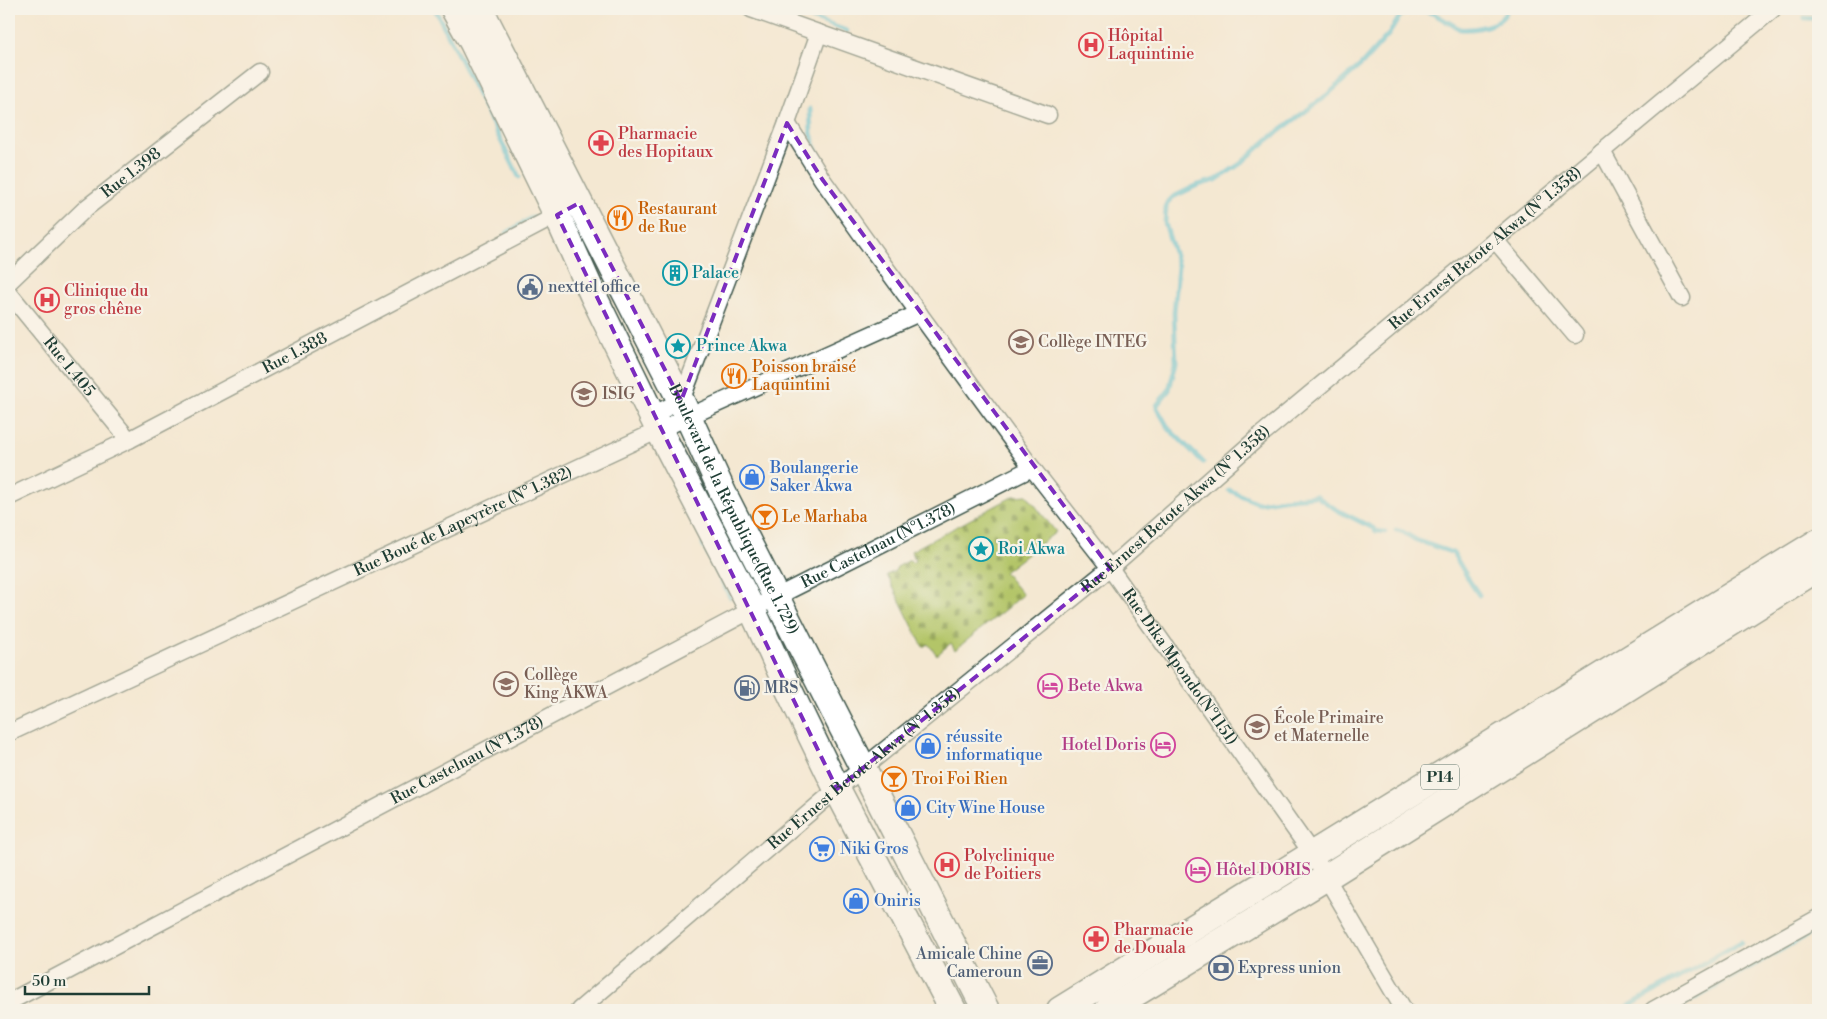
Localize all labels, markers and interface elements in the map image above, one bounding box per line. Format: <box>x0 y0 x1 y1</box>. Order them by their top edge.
place label: Hôpital Laquintinie <box>1108 26 1194 64</box>
hospital icon: Hôpital Laquintinie <box>1078 32 1104 58</box>
place label: Pharmacie des Hopitaux <box>618 124 714 162</box>
pharmacy icon: Pharmacie des Hopitaux <box>588 130 614 156</box>
street label: Rue 1.398 <box>97 143 165 202</box>
street label: Rue Ernest Betote Akwa (N° 1.358) <box>1385 162 1586 334</box>
place label: Restaurant de Rue <box>638 199 718 237</box>
restaurant icon: Restaurant de Rue <box>607 205 633 231</box>
building icon: Palace <box>662 260 688 286</box>
place label: Palace <box>692 263 739 283</box>
public building icon: nexttel office <box>517 274 543 300</box>
place label: nexttel office <box>548 277 640 297</box>
place label: Clinique du gros chêne <box>64 281 148 319</box>
hospital icon: Clinique du gros chêne <box>34 287 60 313</box>
street label: Rue 1.388 <box>259 328 331 378</box>
school or university icon: Collège INTEG <box>1008 329 1034 355</box>
place label: Collège INTEG <box>1038 332 1147 352</box>
street label: Rue 1.405 <box>39 333 99 401</box>
place icon: Prince Akwa <box>665 333 691 359</box>
place label: Prince Akwa <box>696 336 788 356</box>
place label: Poisson braisé Laquintini <box>752 357 856 395</box>
restaurant icon: Poisson braisé Laquintini <box>721 363 747 389</box>
street label: Boulevard de la République(Rue 1.729) <box>664 380 803 638</box>
school or university icon: ISIG <box>571 381 597 407</box>
place label: ISIG <box>602 384 635 404</box>
street label: Rue Ernest Betote Akwa (N° 1.358) <box>1077 421 1275 598</box>
place label: Boulangerie Saker Akwa <box>769 458 859 496</box>
street label: Rue Boué de Lapeyrère (N° 1.382) <box>350 462 576 581</box>
shop icon: Boulangerie Saker Akwa <box>739 464 765 490</box>
street label: Rue Castelnau (N°1.378) <box>798 498 959 593</box>
bar icon: Le Marhaba <box>752 504 778 530</box>
place label: Le Marhaba <box>782 507 869 527</box>
place icon: Roi Akwa <box>968 536 994 562</box>
place label: Roi Akwa <box>998 539 1066 559</box>
street label: Rue Dika Mpondo(N°1151) <box>1118 584 1242 749</box>
place label: Collège King AKWA <box>524 665 609 703</box>
school or university icon: Collège King AKWA <box>493 671 519 697</box>
hotel icon: Bete Akwa <box>1037 673 1063 699</box>
fuel station icon: MRS <box>734 675 760 701</box>
place label: Bete Akwa <box>1067 676 1144 696</box>
place label: MRS <box>764 678 798 698</box>
street label: Rue Ernest Betote Akwa (N° 1.358) <box>763 682 965 854</box>
place label: École Primaire et Maternelle <box>1274 706 1384 746</box>
street label: Rue Castelnau (N°1.378) <box>387 711 547 809</box>
school or university icon: École Primaire et Maternelle <box>1244 714 1270 740</box>
place label: réussite informatique <box>946 727 1043 765</box>
hotel icon: Hotel Doris <box>1150 732 1176 758</box>
shop icon: réussite informatique <box>915 733 941 759</box>
place label: Hotel Doris <box>1062 735 1146 755</box>
road number: P14 <box>1421 764 1459 790</box>
bar icon: Troi Foi Rien <box>881 766 907 792</box>
place label: Troi Foi Rien <box>912 769 1008 789</box>
shop icon: City Wine House <box>895 795 921 821</box>
place label: City Wine House <box>926 798 1045 818</box>
supermarket icon: Niki Gros <box>809 836 835 862</box>
place label: Niki Gros <box>840 839 909 859</box>
place label: Polyclinique de Poitiers <box>964 846 1055 884</box>
hospital icon: Polyclinique de Poitiers <box>934 852 960 878</box>
hotel icon: Hôtel DORIS <box>1185 857 1211 883</box>
place label: Hôtel DORIS <box>1216 860 1311 880</box>
shop icon: Oniris <box>843 888 869 914</box>
place label: Oniris <box>874 891 921 911</box>
place label: Pharmacie de Douala <box>1114 920 1193 958</box>
pharmacy icon: Pharmacie de Douala <box>1083 926 1109 952</box>
place label: Amicale Chine Cameroun <box>915 944 1022 982</box>
office icon: Amicale Chine Cameroun <box>1027 950 1053 976</box>
bank icon: Express union <box>1208 955 1234 981</box>
place label: Express union <box>1238 958 1342 978</box>
scale bar <box>25 964 149 996</box>
text: 50 m <box>32 972 66 991</box>

